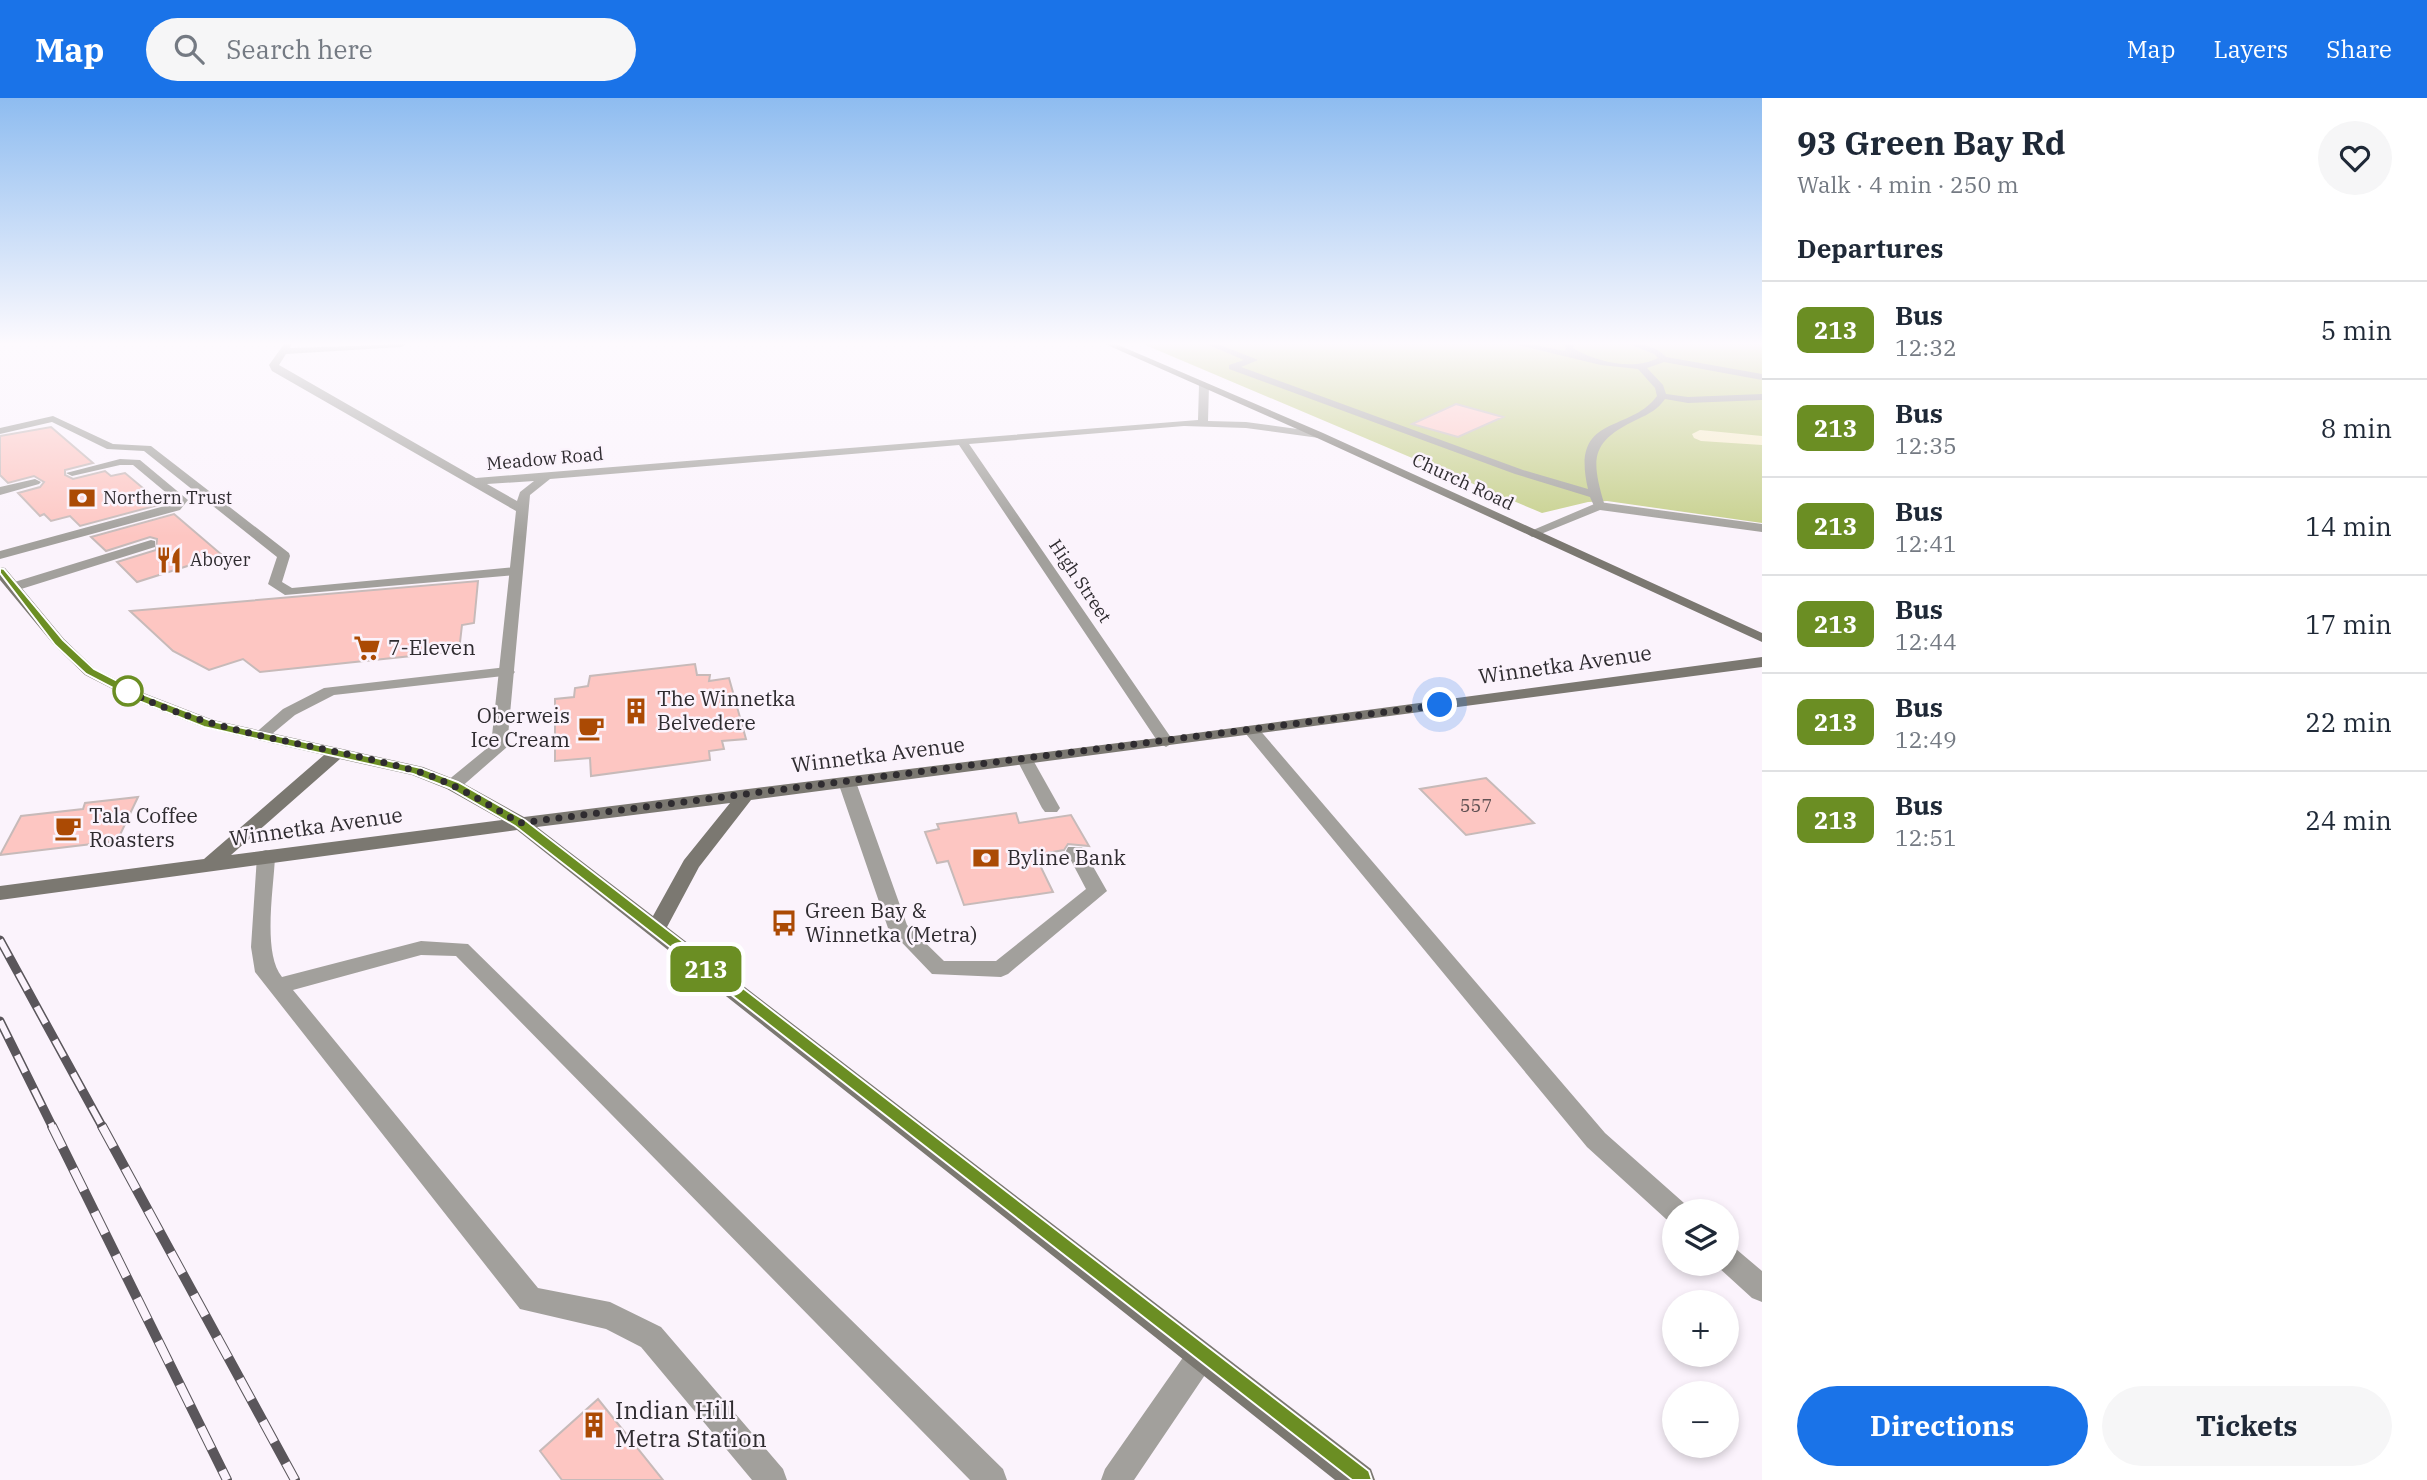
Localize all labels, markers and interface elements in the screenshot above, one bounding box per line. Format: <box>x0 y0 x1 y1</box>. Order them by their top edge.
search box <box>146 18 636 81</box>
text: Map <box>35 28 104 71</box>
icon: search <box>170 30 208 68</box>
text: Search here <box>226 32 373 66</box>
text: Map <box>2127 33 2175 65</box>
text: Layers <box>2213 33 2288 65</box>
text: Share <box>2326 33 2392 65</box>
text: 93 Green Bay Rd <box>1797 121 2066 164</box>
button: heart <box>2318 121 2392 195</box>
text: Walk · 4 min · 250 m <box>1797 169 2019 199</box>
text: Departures <box>1797 231 1943 265</box>
text: Bus <box>1895 298 1943 332</box>
text: 5 min <box>2321 313 2392 347</box>
text: 213 <box>1814 314 1857 346</box>
text: 12:32 <box>1895 332 1957 362</box>
text: Bus <box>1895 396 1943 430</box>
text: 8 min <box>2321 411 2392 445</box>
text: 213 <box>1814 412 1857 444</box>
text: 12:35 <box>1895 430 1957 460</box>
street label: Meadow Road <box>485 442 604 475</box>
street label: Church Road <box>1409 448 1518 515</box>
bank icon: Northern Trust <box>67 483 97 513</box>
place label: Northern Trust <box>103 486 232 509</box>
text: Bus <box>1895 494 1943 528</box>
text: 14 min <box>2305 509 2392 543</box>
text: 213 <box>1814 510 1857 542</box>
text: 12:41 <box>1895 528 1957 558</box>
street label: High Street <box>1044 535 1117 627</box>
restaurant icon: Aboyer <box>154 545 184 575</box>
place label: Aboyer <box>190 548 250 571</box>
text: Bus <box>1895 592 1943 626</box>
text: 17 min <box>2305 607 2392 641</box>
text: 213 <box>1814 608 1857 640</box>
text: 12:44 <box>1895 626 1957 656</box>
supermarket icon: 7-Eleven <box>352 633 382 663</box>
place label: 7-Eleven <box>388 633 476 661</box>
street label: Winnetka Avenue <box>1476 638 1653 690</box>
unlabelled marker <box>113 676 143 706</box>
place label: The Winnetka Belvedere <box>657 684 796 736</box>
your location <box>1422 687 1457 722</box>
text: Bus <box>1895 690 1943 724</box>
building icon: The Winnetka Belvedere <box>621 696 651 726</box>
place label: Oberweis Ice Cream <box>470 701 570 753</box>
text: 22 min <box>2305 705 2392 739</box>
text: 213 <box>1814 706 1857 738</box>
cafe icon: Oberweis Ice Cream <box>576 713 606 743</box>
text: 12:49 <box>1895 724 1957 754</box>
street label: Winnetka Avenue <box>790 729 966 779</box>
text: Bus <box>1895 788 1943 822</box>
house number: 557 <box>1460 794 1492 817</box>
street label: Winnetka Avenue <box>227 800 404 852</box>
place label: Tala Coffee Roasters <box>89 801 198 853</box>
text: 24 min <box>2305 803 2392 837</box>
text: 213 <box>1814 804 1857 836</box>
cafe icon: Tala Coffee Roasters <box>53 813 83 843</box>
text: 12:51 <box>1895 822 1957 852</box>
bank icon: Byline Bank <box>971 843 1001 873</box>
place label: Byline Bank <box>1007 843 1127 871</box>
place label: Green Bay & Winnetka (Metra) <box>805 896 977 948</box>
bus stop icon: Green Bay & Winnetka (Metra) <box>769 908 799 938</box>
line badge: 213 <box>666 946 746 992</box>
text: 213 <box>684 953 728 985</box>
map controls <box>1662 1199 1739 1458</box>
button: layers <box>1662 1199 1739 1276</box>
button: + <box>1662 1290 1739 1367</box>
button: − <box>1662 1381 1739 1458</box>
button: Directions <box>1797 1386 2088 1466</box>
button: Tickets <box>2102 1386 2392 1466</box>
place label: Indian Hill Metra Station <box>615 1394 767 1454</box>
building icon: Indian Hill Metra Station <box>579 1410 609 1440</box>

